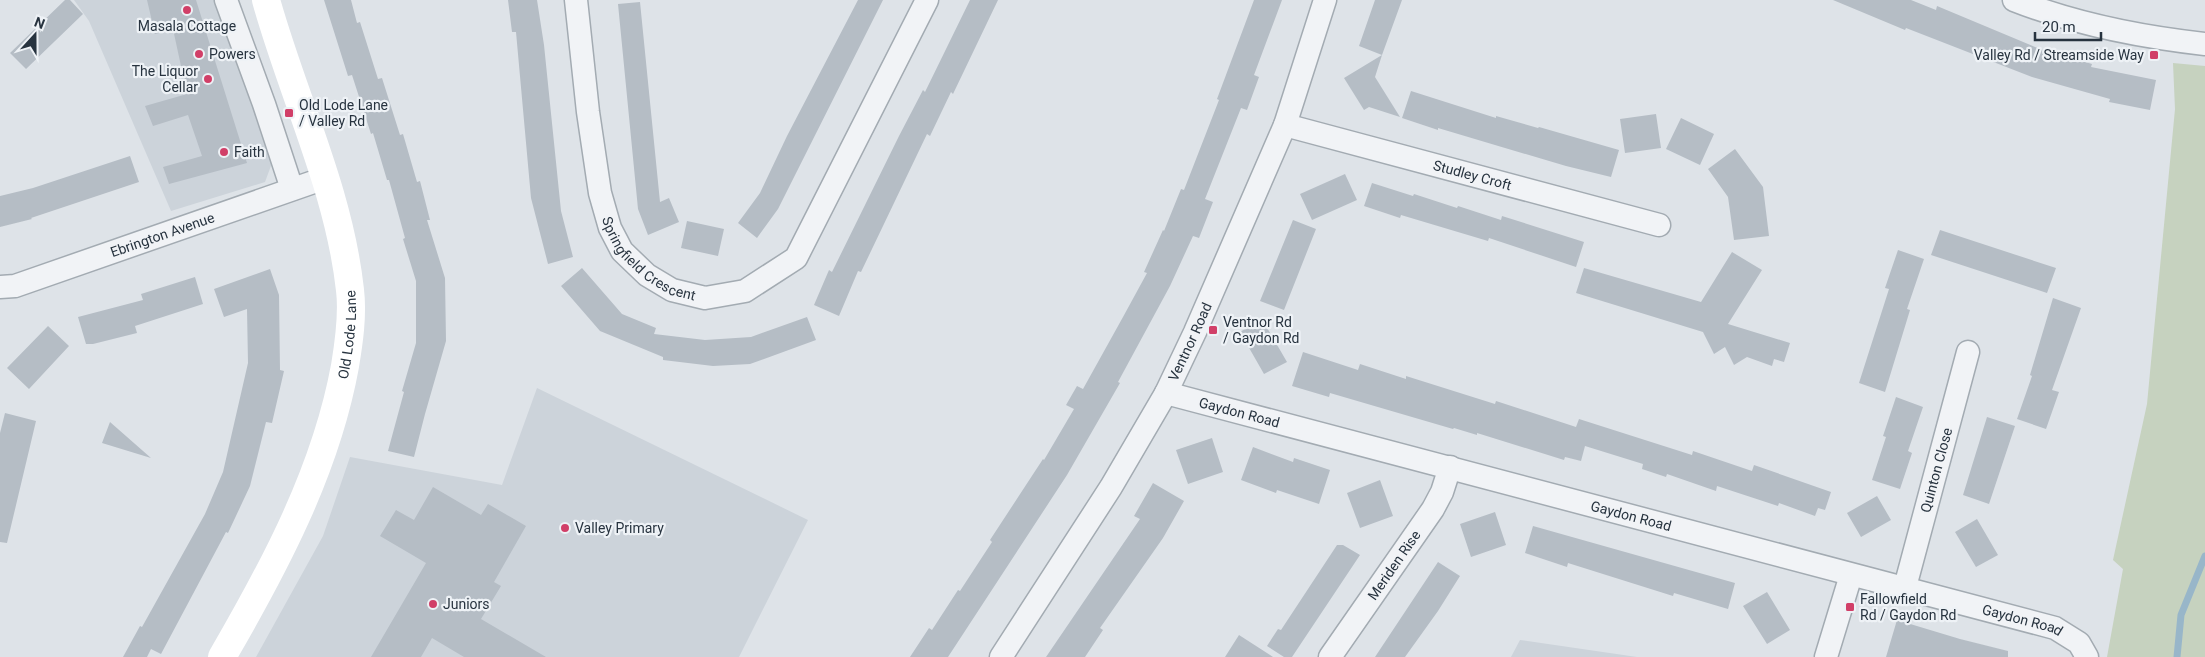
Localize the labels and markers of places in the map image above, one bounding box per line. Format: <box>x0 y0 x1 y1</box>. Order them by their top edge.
marker: Masala Cottage <box>181 4 193 16</box>
place label: Masala Cottage <box>138 18 236 34</box>
place label: Powers <box>209 46 256 62</box>
place label: Valley Rd / Streamside Way <box>1974 47 2144 63</box>
marker: Powers <box>193 48 205 60</box>
marker: Valley Rd / Streamside Way <box>2148 49 2160 61</box>
place label: The Liquor Cellar <box>132 63 198 95</box>
marker: The Liquor Cellar <box>202 73 214 85</box>
place label: Old Lode Lane / Valley Rd <box>299 97 388 129</box>
marker: Old Lode Lane / Valley Rd <box>283 107 295 119</box>
place label: Faith <box>234 144 265 160</box>
marker: Faith <box>218 146 230 158</box>
place label: Ventnor Rd / Gaydon Rd <box>1223 314 1299 346</box>
marker: Ventnor Rd / Gaydon Rd <box>1207 324 1219 336</box>
place label: Valley Primary <box>575 520 664 536</box>
marker: Valley Primary <box>559 522 571 534</box>
place label: Fallowfield Rd / Gaydon Rd <box>1860 591 1956 623</box>
place label: Juniors <box>443 596 490 612</box>
marker: Juniors <box>427 598 439 610</box>
marker: Fallowfield Rd / Gaydon Rd <box>1844 601 1856 613</box>

